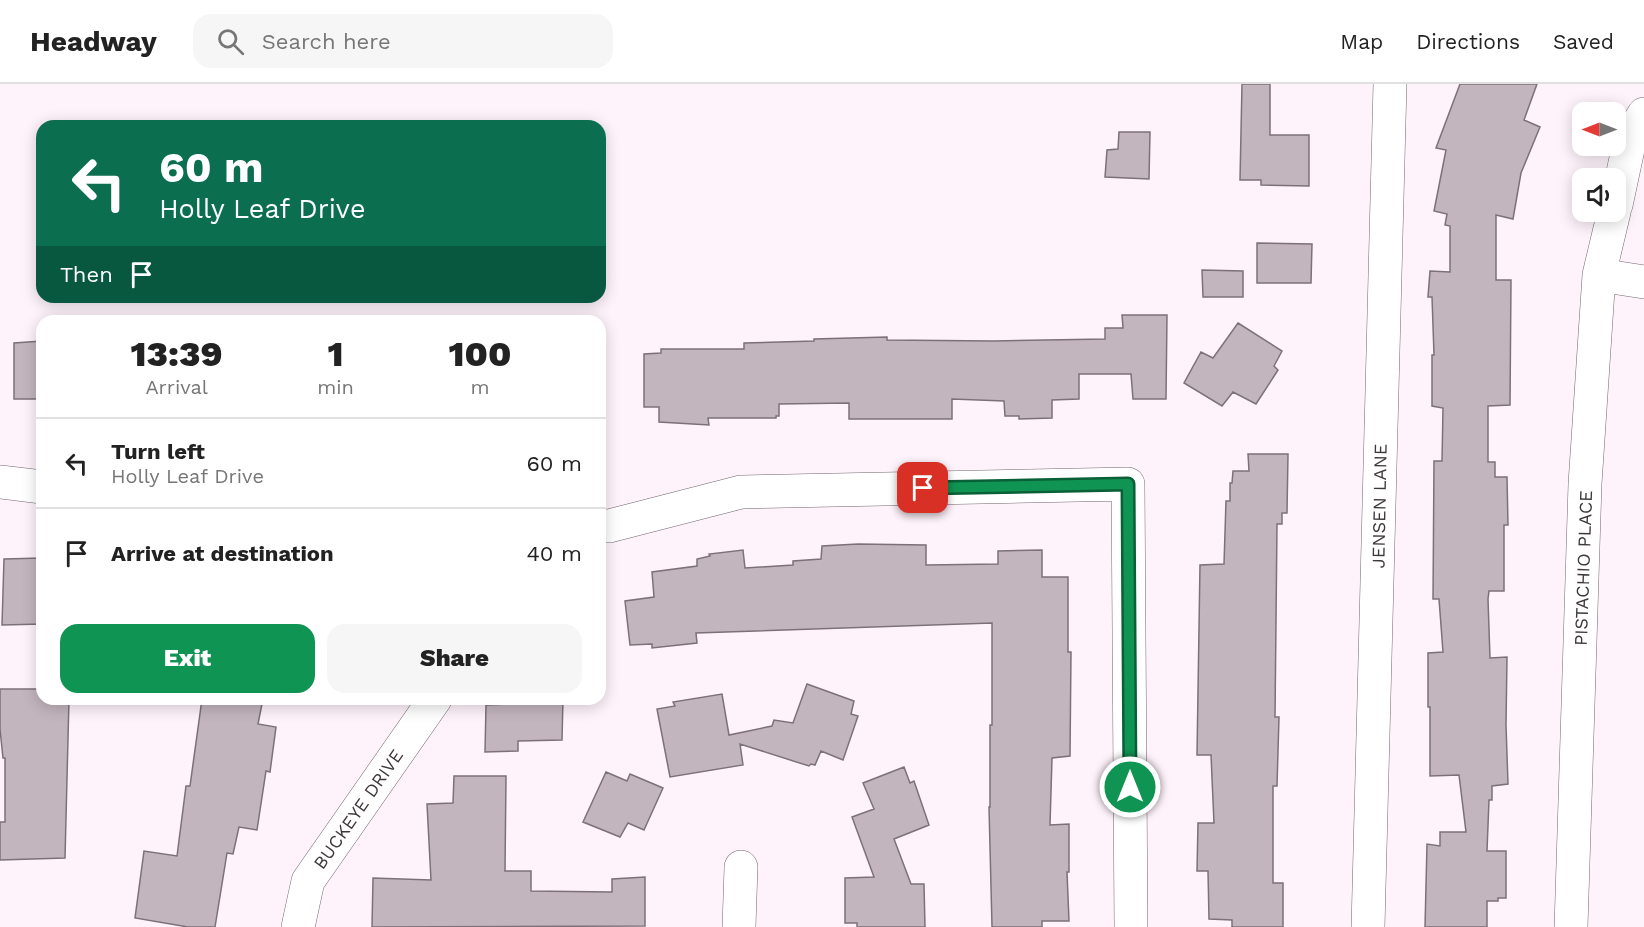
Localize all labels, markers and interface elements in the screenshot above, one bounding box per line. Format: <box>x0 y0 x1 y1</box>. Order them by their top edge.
search box <box>193 14 613 68</box>
text: Headway <box>30 25 157 58</box>
icon: search <box>214 25 247 58</box>
text: Search here <box>262 29 391 54</box>
text: Map <box>1340 29 1383 54</box>
text: Directions <box>1416 29 1520 54</box>
text: Saved <box>1553 29 1614 54</box>
north arrow <box>1572 102 1626 156</box>
map controls <box>1572 102 1626 222</box>
text: 60 m <box>159 143 263 192</box>
icon: left <box>60 144 138 222</box>
button: sound <box>1572 168 1626 222</box>
text: Holly Leaf Drive <box>159 193 365 225</box>
icon: arrive <box>125 258 158 291</box>
text: Then <box>60 262 113 287</box>
text: 13:39 <box>131 333 223 375</box>
text: 1 <box>328 333 344 375</box>
text: 100 <box>449 333 511 375</box>
text: Arrival <box>145 375 208 399</box>
text: min <box>317 375 354 399</box>
text: m <box>470 375 490 399</box>
text: Turn left <box>111 439 205 464</box>
street label: JENSEN LANE <box>1367 444 1391 568</box>
icon: left <box>60 447 93 480</box>
text: 60 m <box>526 451 582 476</box>
pin <box>897 462 948 513</box>
text: Holly Leaf Drive <box>111 464 264 488</box>
icon: arrive <box>906 471 939 504</box>
street label: PISTACHIO PLACE <box>1570 490 1596 646</box>
icon: arrive <box>60 537 93 570</box>
text: Arrive at destination <box>111 541 334 566</box>
text: 40 m <box>526 541 582 566</box>
button: Exit <box>60 624 315 693</box>
button: Share <box>327 624 582 693</box>
street label: BUCKEYE DRIVE <box>309 745 407 873</box>
position arrow <box>1098 755 1162 819</box>

